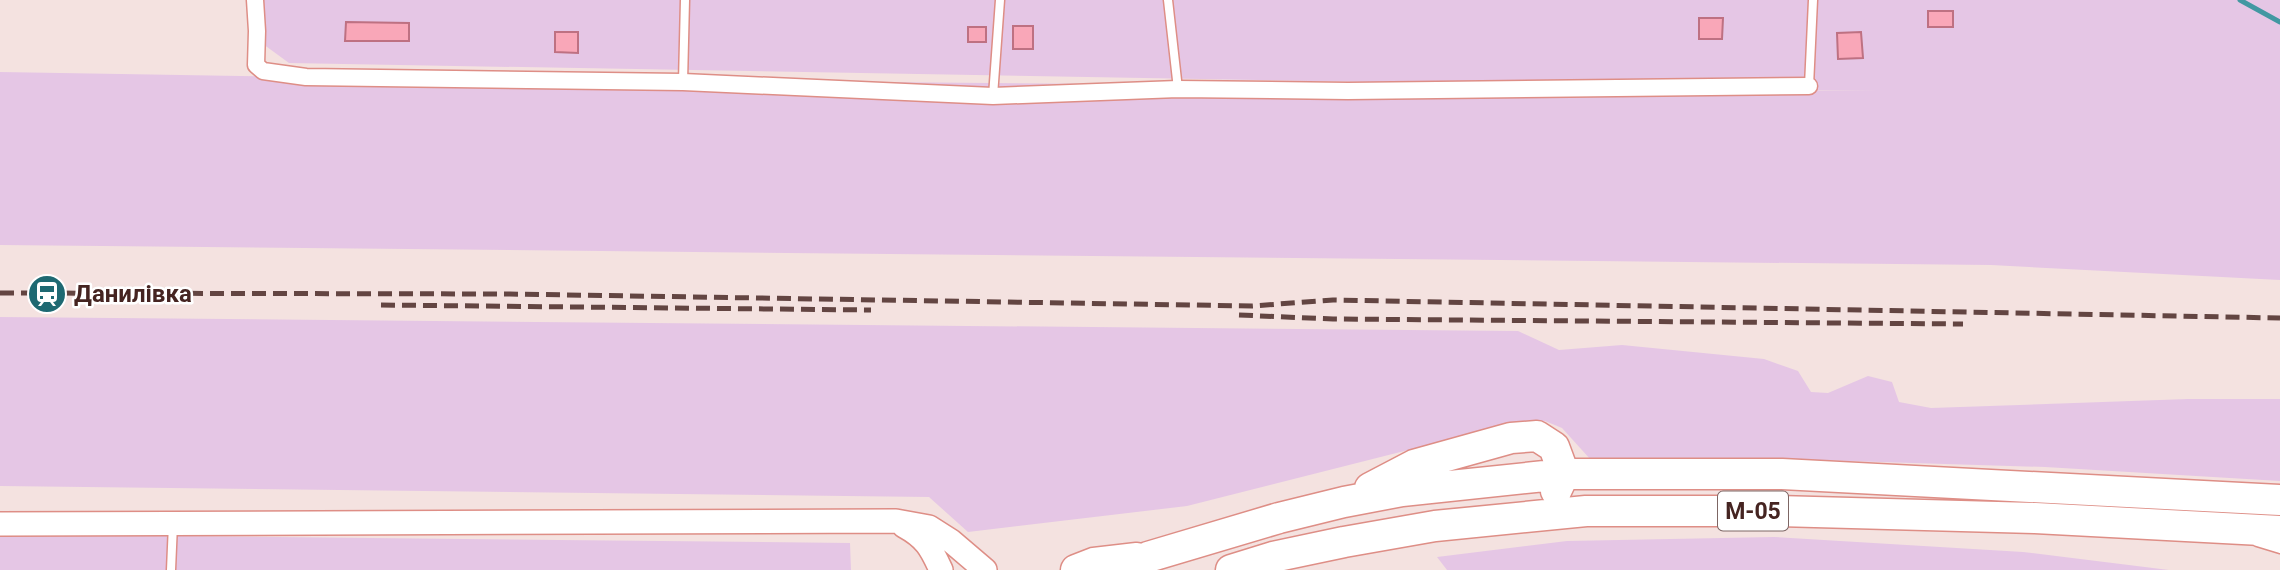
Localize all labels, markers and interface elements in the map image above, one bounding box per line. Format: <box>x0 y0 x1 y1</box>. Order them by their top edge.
station icon: Данилівка <box>26 273 68 315</box>
place label: Данилівка <box>74 280 192 308</box>
road number: М-05 <box>1718 491 1788 530</box>

